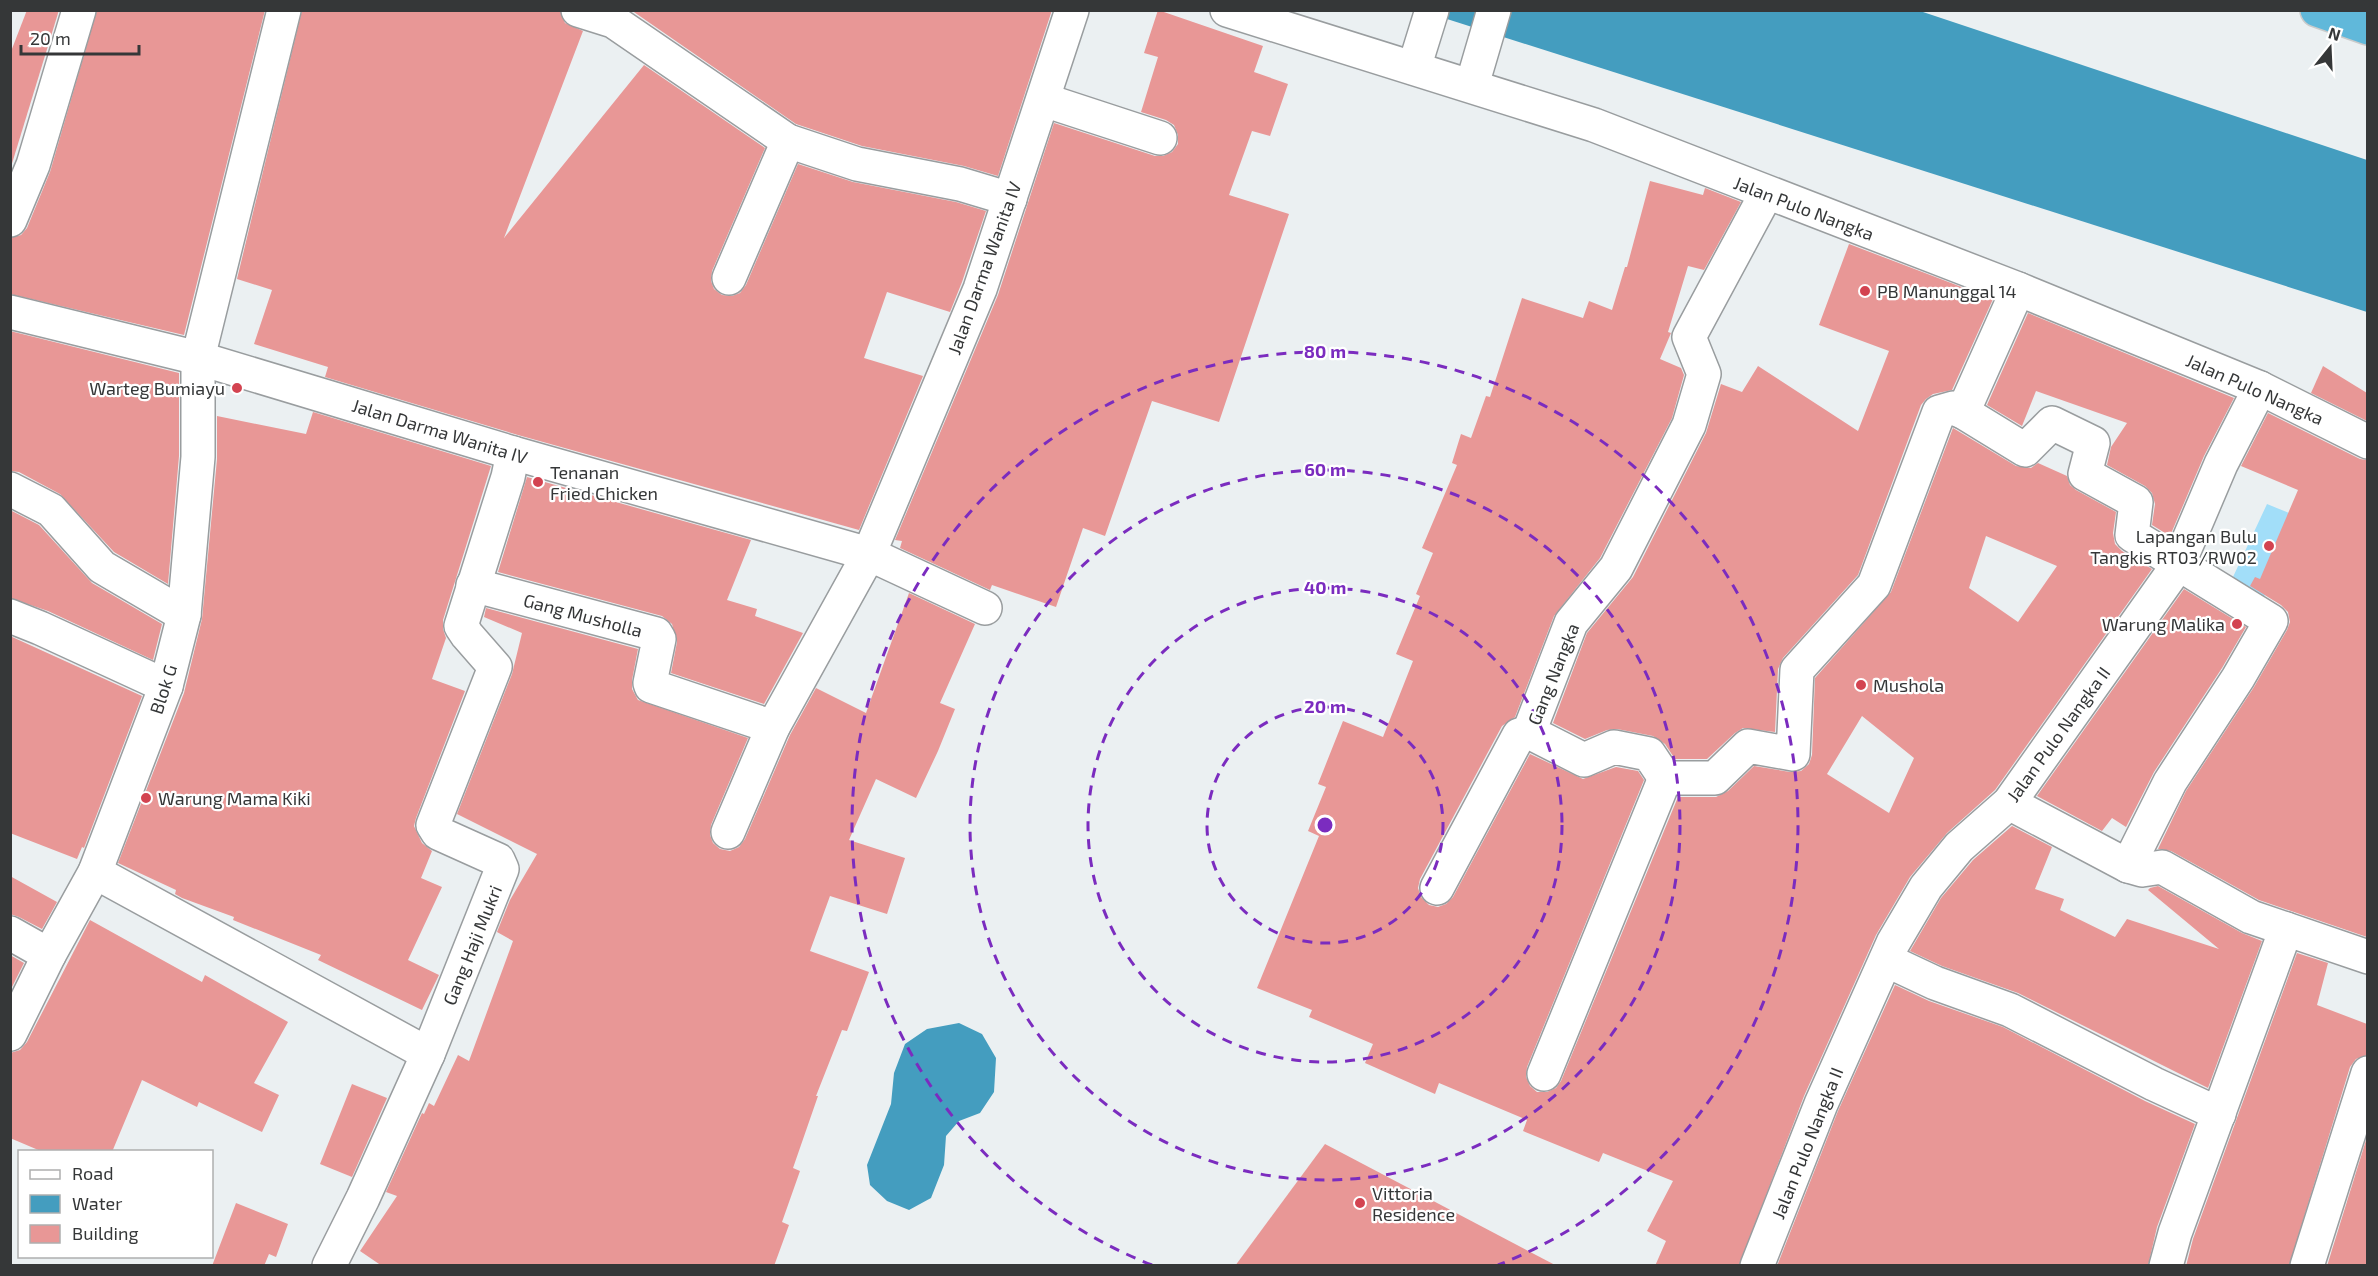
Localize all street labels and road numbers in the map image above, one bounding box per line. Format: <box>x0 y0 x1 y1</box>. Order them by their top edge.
street label: Jalan Pulo Nangka <box>1731 171 1877 245</box>
street label: Jalan Darma Wanita IV <box>942 179 1026 357</box>
street label: Jalan Pulo Nangka <box>2183 349 2327 429</box>
street label: Jalan Darma Wanita IV <box>350 394 530 468</box>
street label: Gang Musholla <box>521 589 645 641</box>
street label: Gang Nangka <box>1523 620 1583 728</box>
street label: Blok G <box>145 661 181 717</box>
street label: Jalan Pulo Nangka II <box>2002 662 2114 806</box>
street label: Gang Haji Mukri <box>438 882 506 1008</box>
street label: Jalan Pulo Nangka II <box>1767 1064 1847 1222</box>

